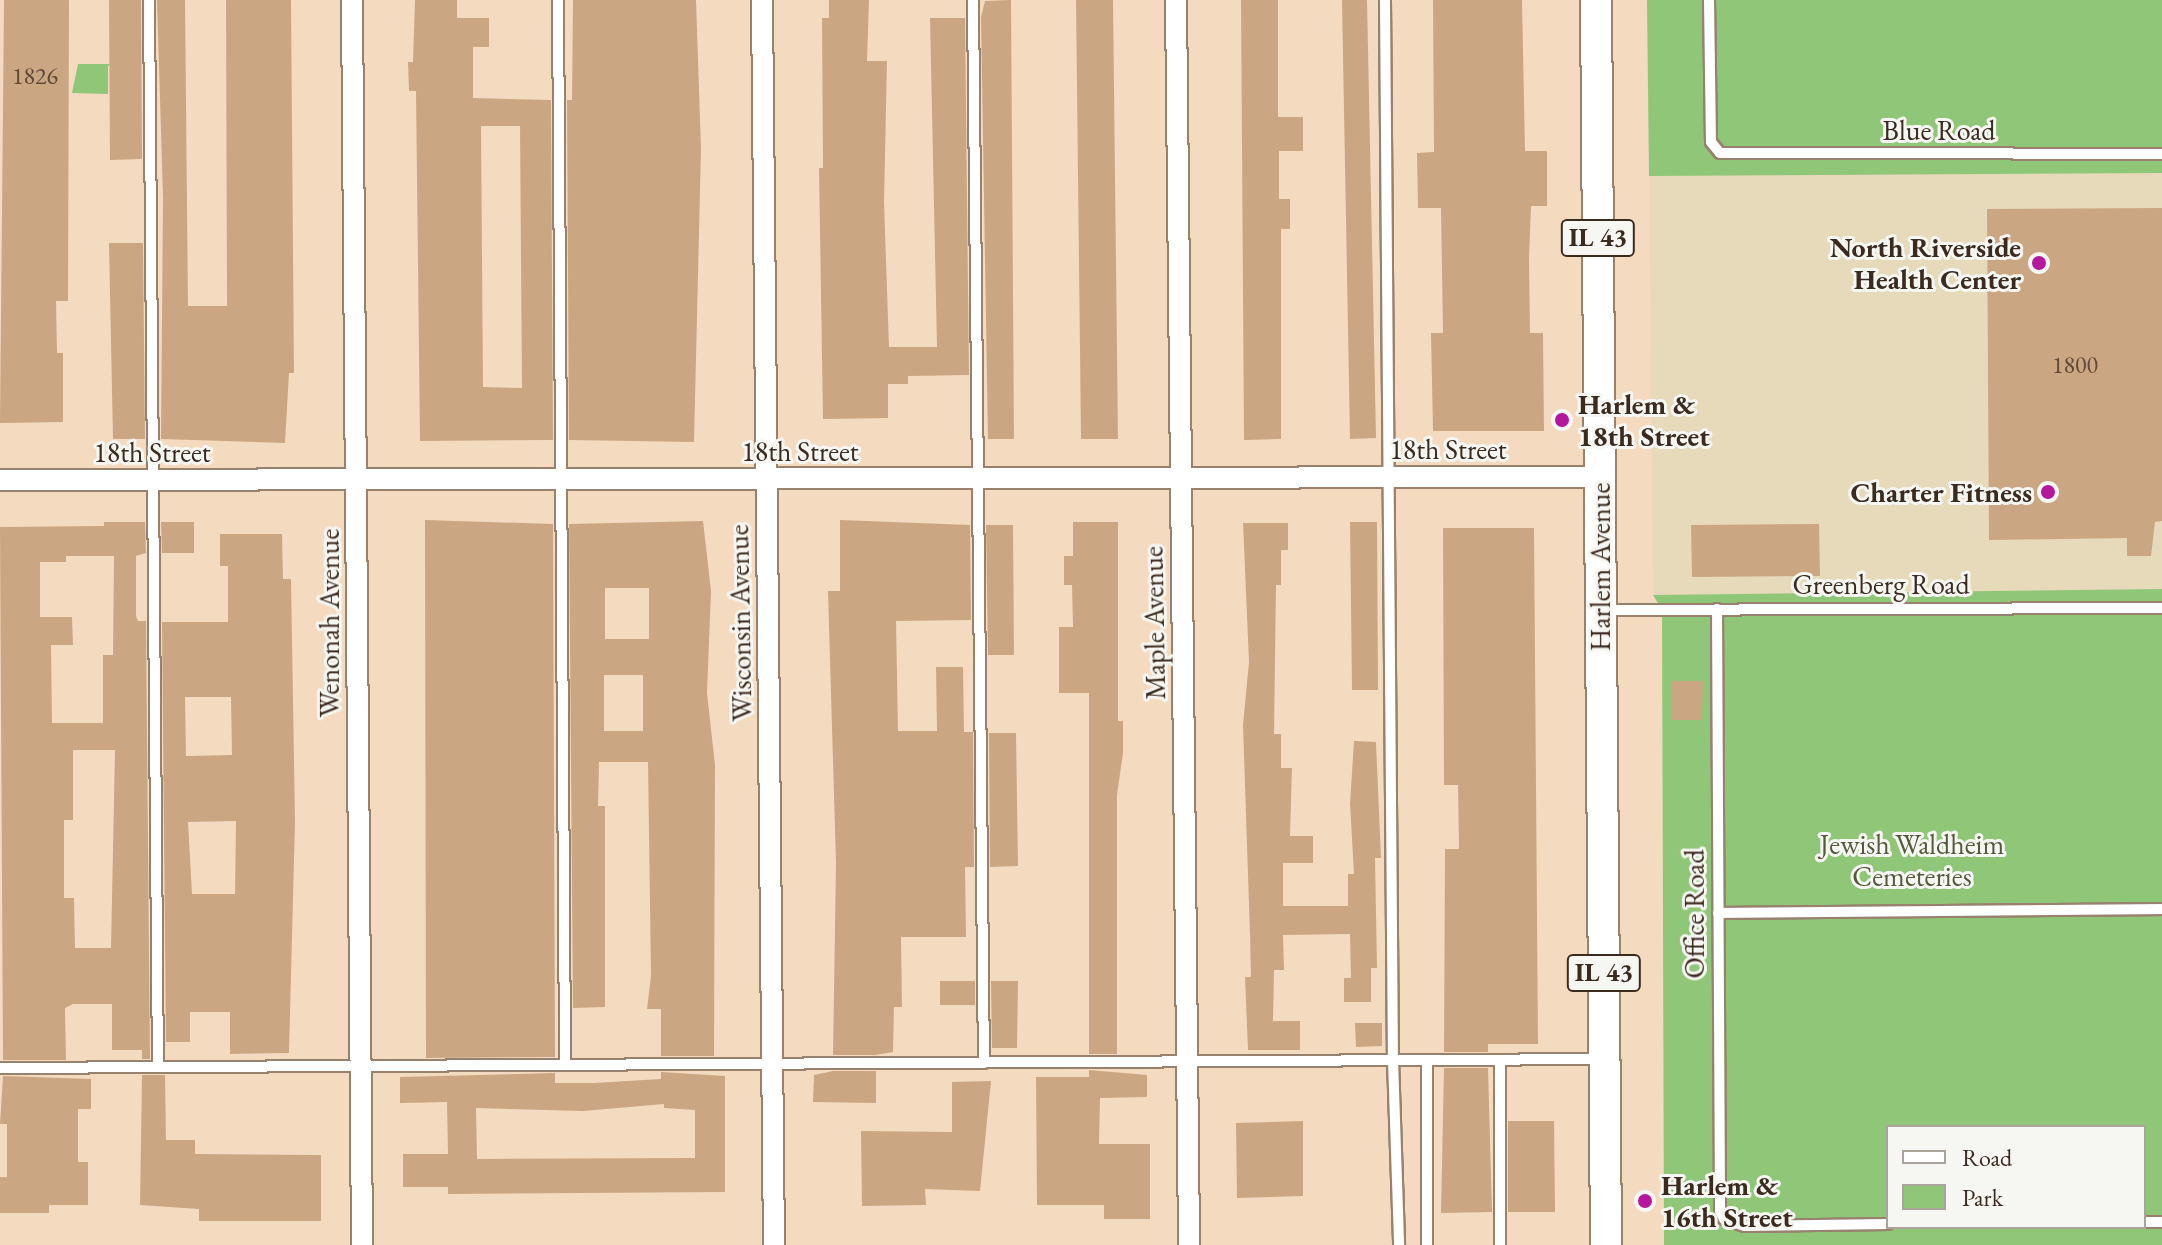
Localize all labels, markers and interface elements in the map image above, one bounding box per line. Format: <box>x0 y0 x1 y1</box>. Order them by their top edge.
house number: 1826 <box>12 62 58 90</box>
street label: Blue Road <box>1882 113 1996 147</box>
road number: IL 43 <box>1560 216 1636 260</box>
place label: North Riverside Health Center <box>1830 230 2021 296</box>
marker: North Riverside Health Center <box>2028 252 2050 274</box>
house number: 1800 <box>2052 351 2098 379</box>
place label: Harlem & 18th Street <box>1578 387 1710 453</box>
marker: Harlem & 18th Street <box>1553 411 1571 429</box>
street label: 18th Street <box>1389 432 1507 466</box>
street label: 18th Street <box>741 434 859 468</box>
street label: 18th Street <box>93 435 211 469</box>
place label: Charter Fitness <box>1851 475 2032 509</box>
street label: Harlem Avenue <box>1583 483 1617 651</box>
marker: Charter Fitness <box>2039 483 2057 501</box>
street label: Wisconsin Avenue <box>721 524 759 722</box>
street label: Wenonah Avenue <box>312 529 346 717</box>
street label: Maple Avenue <box>1136 546 1172 700</box>
street label: Greenberg Road <box>1792 567 1970 601</box>
park label: Jewish Waldheim Cemeteries <box>1820 827 2004 893</box>
street label: Office Road <box>1677 849 1711 979</box>
road number: IL 43 <box>1566 951 1642 995</box>
legend <box>1886 1125 2146 1229</box>
text: Road <box>1962 1142 2012 1173</box>
place label: Harlem & 16th Street <box>1661 1168 1793 1234</box>
text: Park <box>1962 1182 2003 1213</box>
marker: Harlem & 16th Street <box>1636 1192 1654 1210</box>

